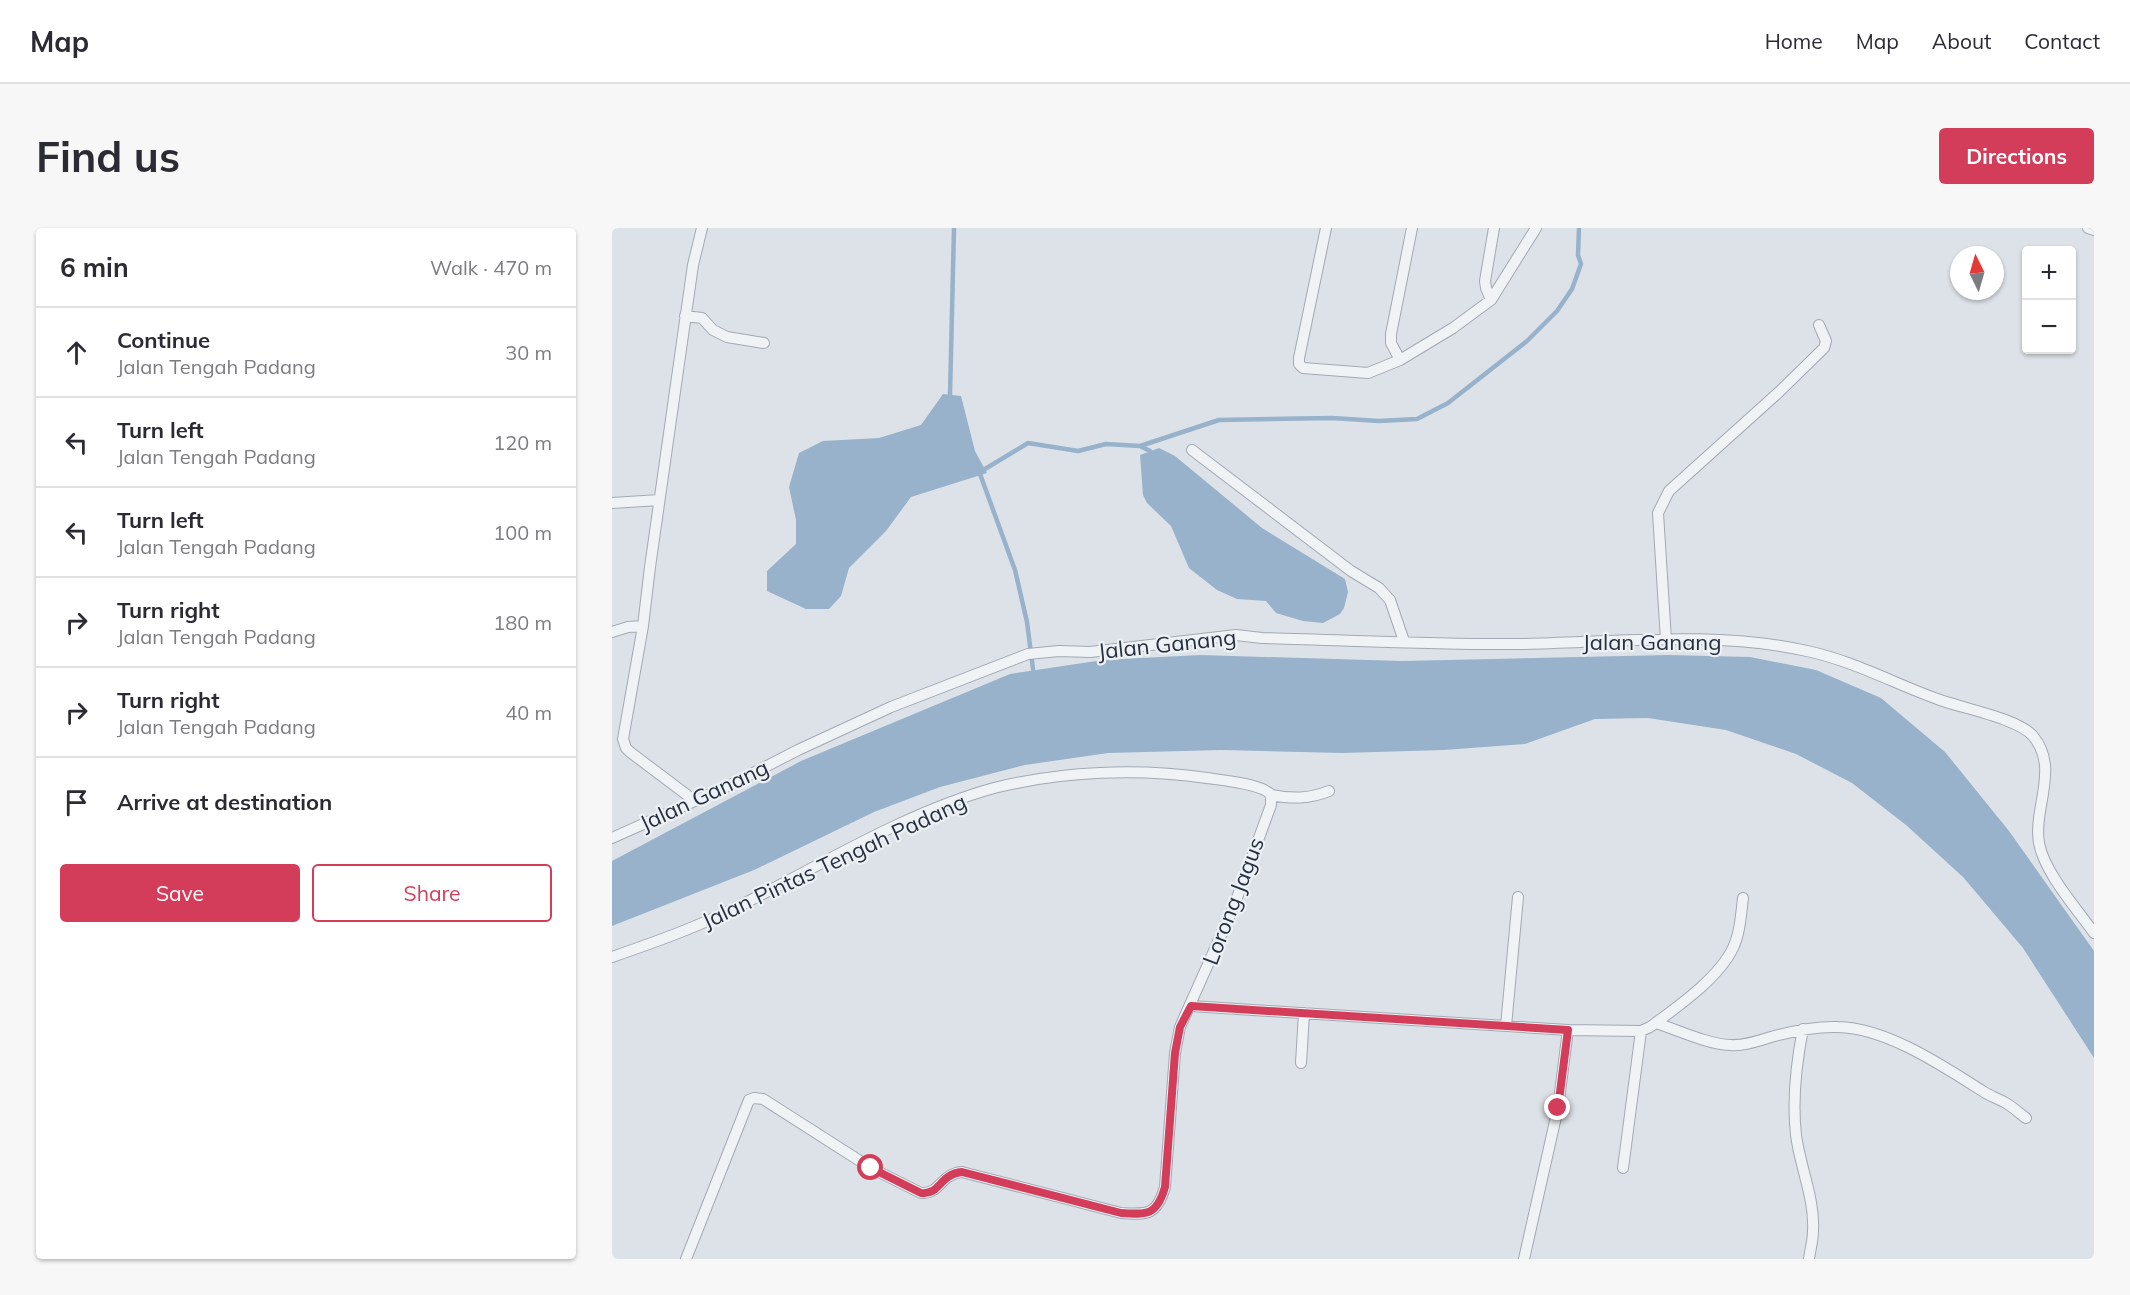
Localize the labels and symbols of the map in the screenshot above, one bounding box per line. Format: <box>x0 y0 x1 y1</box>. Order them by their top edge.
north arrow <box>1950 246 2004 300</box>
street label: Jalan Ganang <box>1096 623 1238 665</box>
street label: Jalan Ganang <box>1582 628 1722 656</box>
street label: Jalan Ganang <box>635 753 773 837</box>
street label: Jalan Pintas Tengah Padang <box>697 787 971 935</box>
street label: Lorong Jagus <box>1196 833 1270 969</box>
route end <box>1544 1094 1570 1120</box>
route start <box>857 1154 883 1180</box>

